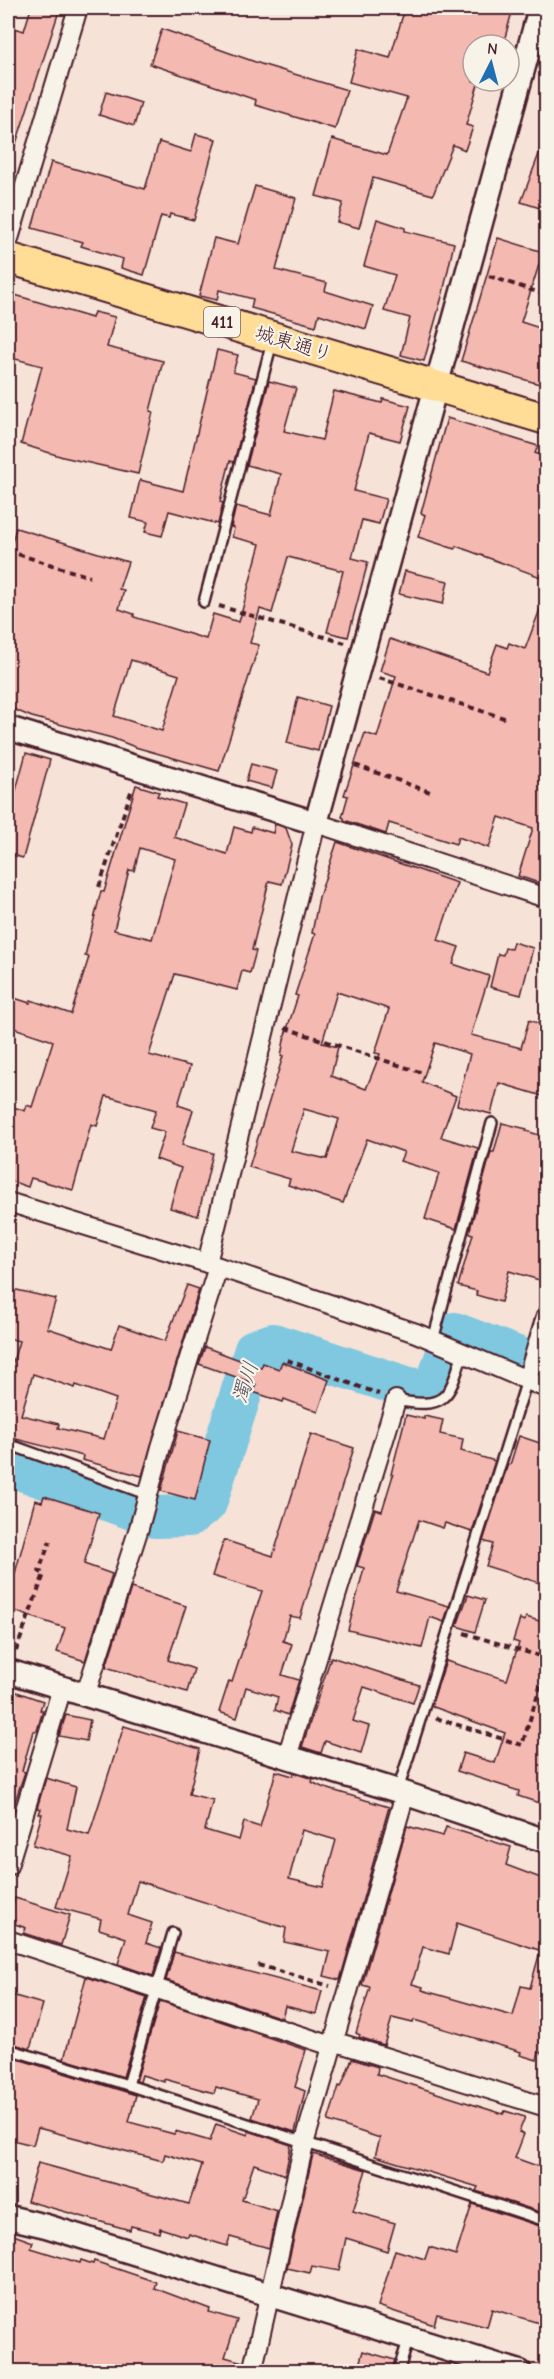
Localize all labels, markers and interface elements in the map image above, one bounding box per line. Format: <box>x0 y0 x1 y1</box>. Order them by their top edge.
north arrow <box>461 33 521 93</box>
text: N <box>486 40 499 59</box>
road number: 411 <box>204 307 240 337</box>
street label: 城東通り <box>252 321 335 366</box>
water label: 濁川 <box>227 1358 263 1406</box>

